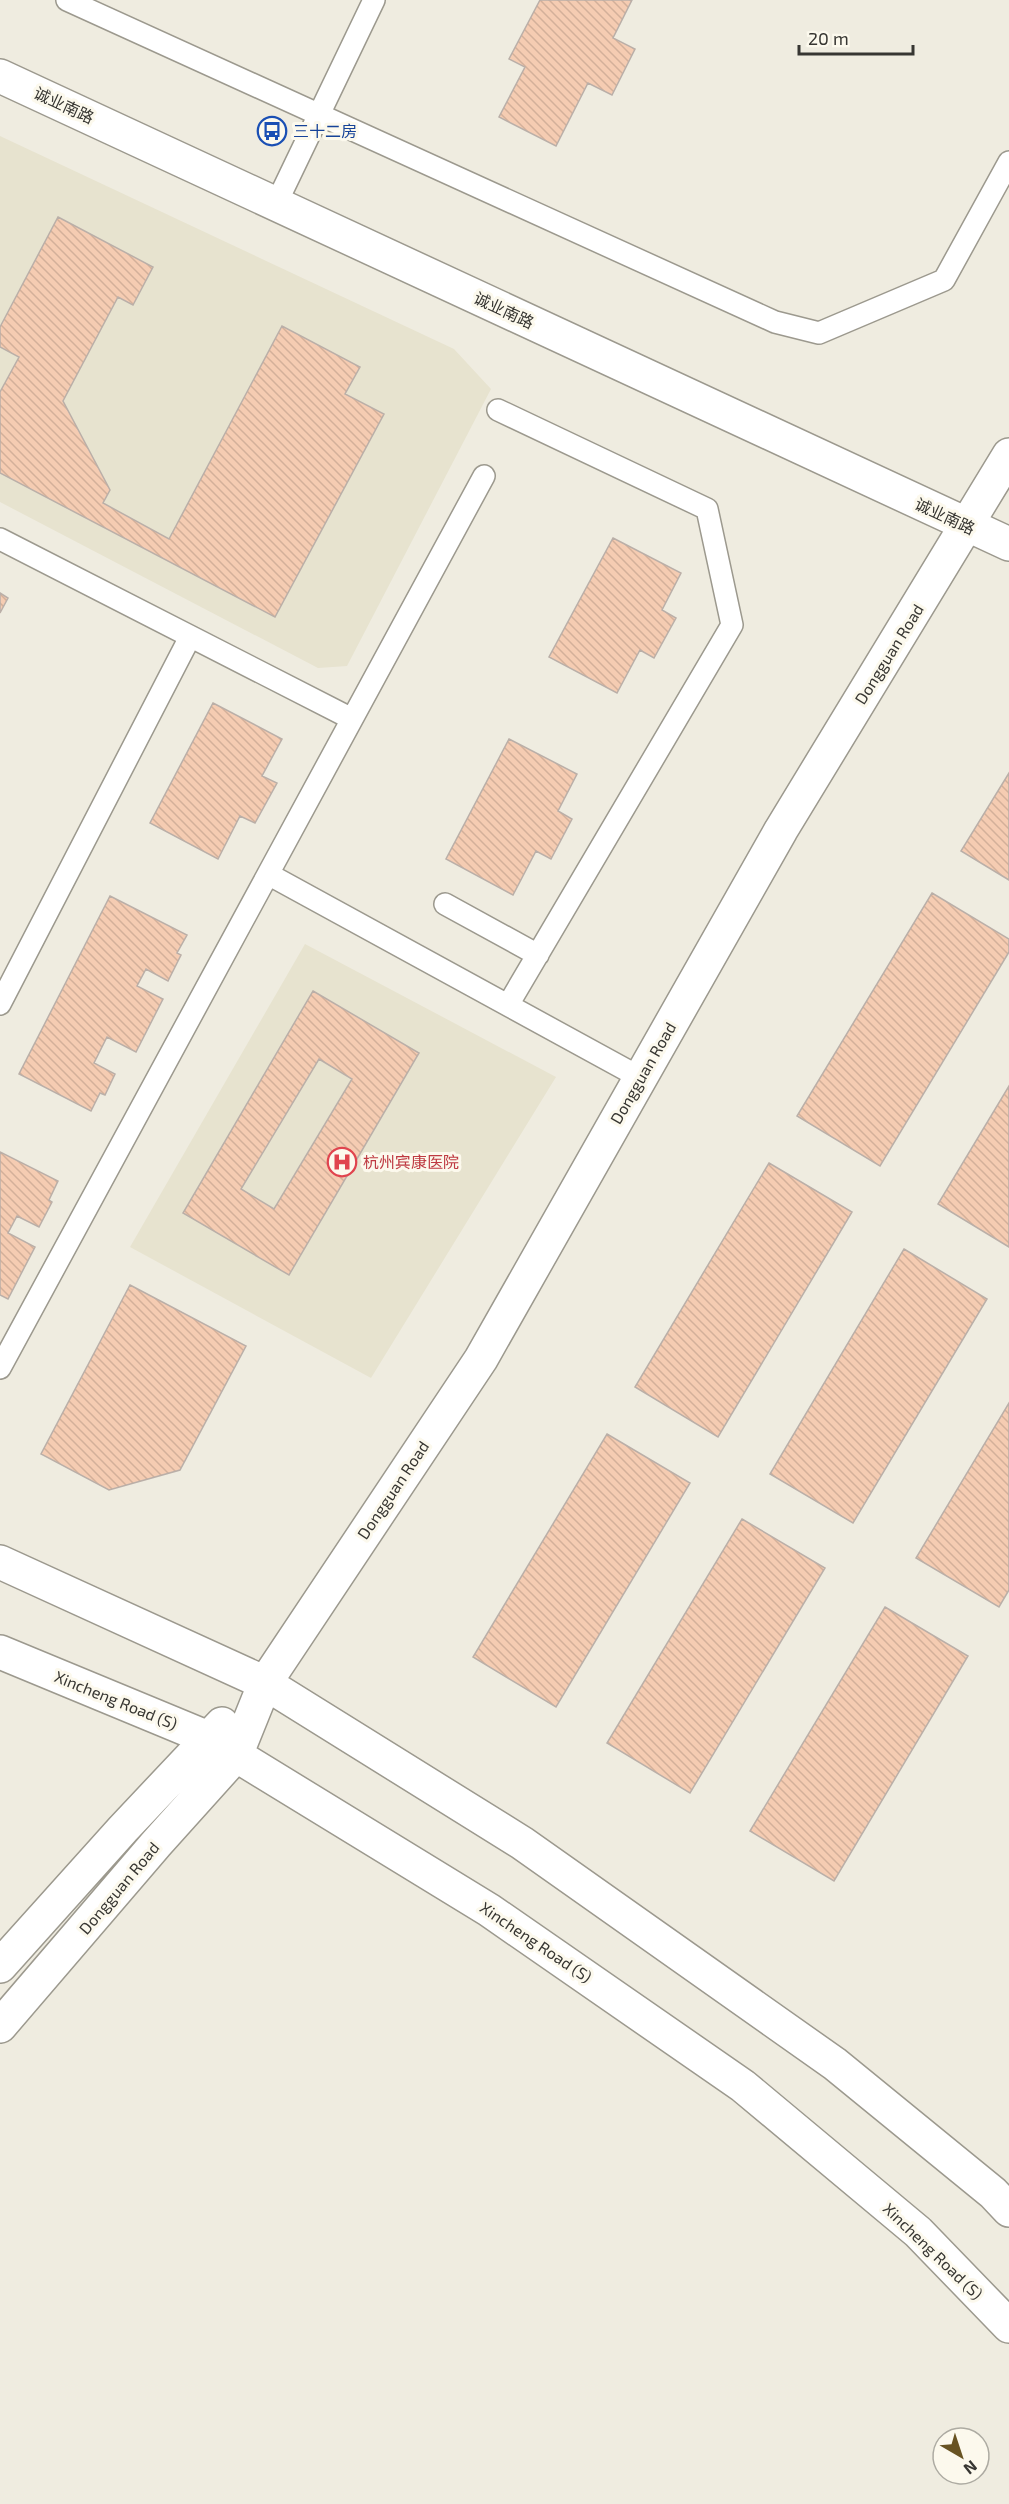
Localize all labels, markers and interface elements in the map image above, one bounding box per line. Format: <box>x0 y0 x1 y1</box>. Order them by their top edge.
scale bar <box>799 18 913 56</box>
text: 20 m <box>808 27 849 49</box>
street label: 诚业南路 <box>31 82 97 127</box>
bus stop icon: 三十二房 <box>256 115 288 147</box>
place label: 三十二房 <box>293 121 357 140</box>
street label: 诚业南路 <box>471 287 537 332</box>
street label: 诚业南路 <box>912 493 978 538</box>
street label: Dongguan Road <box>850 600 927 707</box>
street label: Dongguan Road <box>606 1018 679 1127</box>
hospital icon: 杭州宾康医院 <box>326 1146 358 1178</box>
place label: 杭州宾康医院 <box>363 1152 459 1171</box>
street label: Dongguan Road <box>353 1437 432 1542</box>
street label: Xincheng Road (S) <box>52 1666 180 1733</box>
street label: Dongguan Road <box>75 1838 163 1938</box>
street label: Xincheng Road (S) <box>477 1897 596 1986</box>
street label: Xincheng Road (S) <box>880 2198 987 2303</box>
north arrow <box>931 2426 991 2486</box>
text: N <box>960 2457 981 2479</box>

